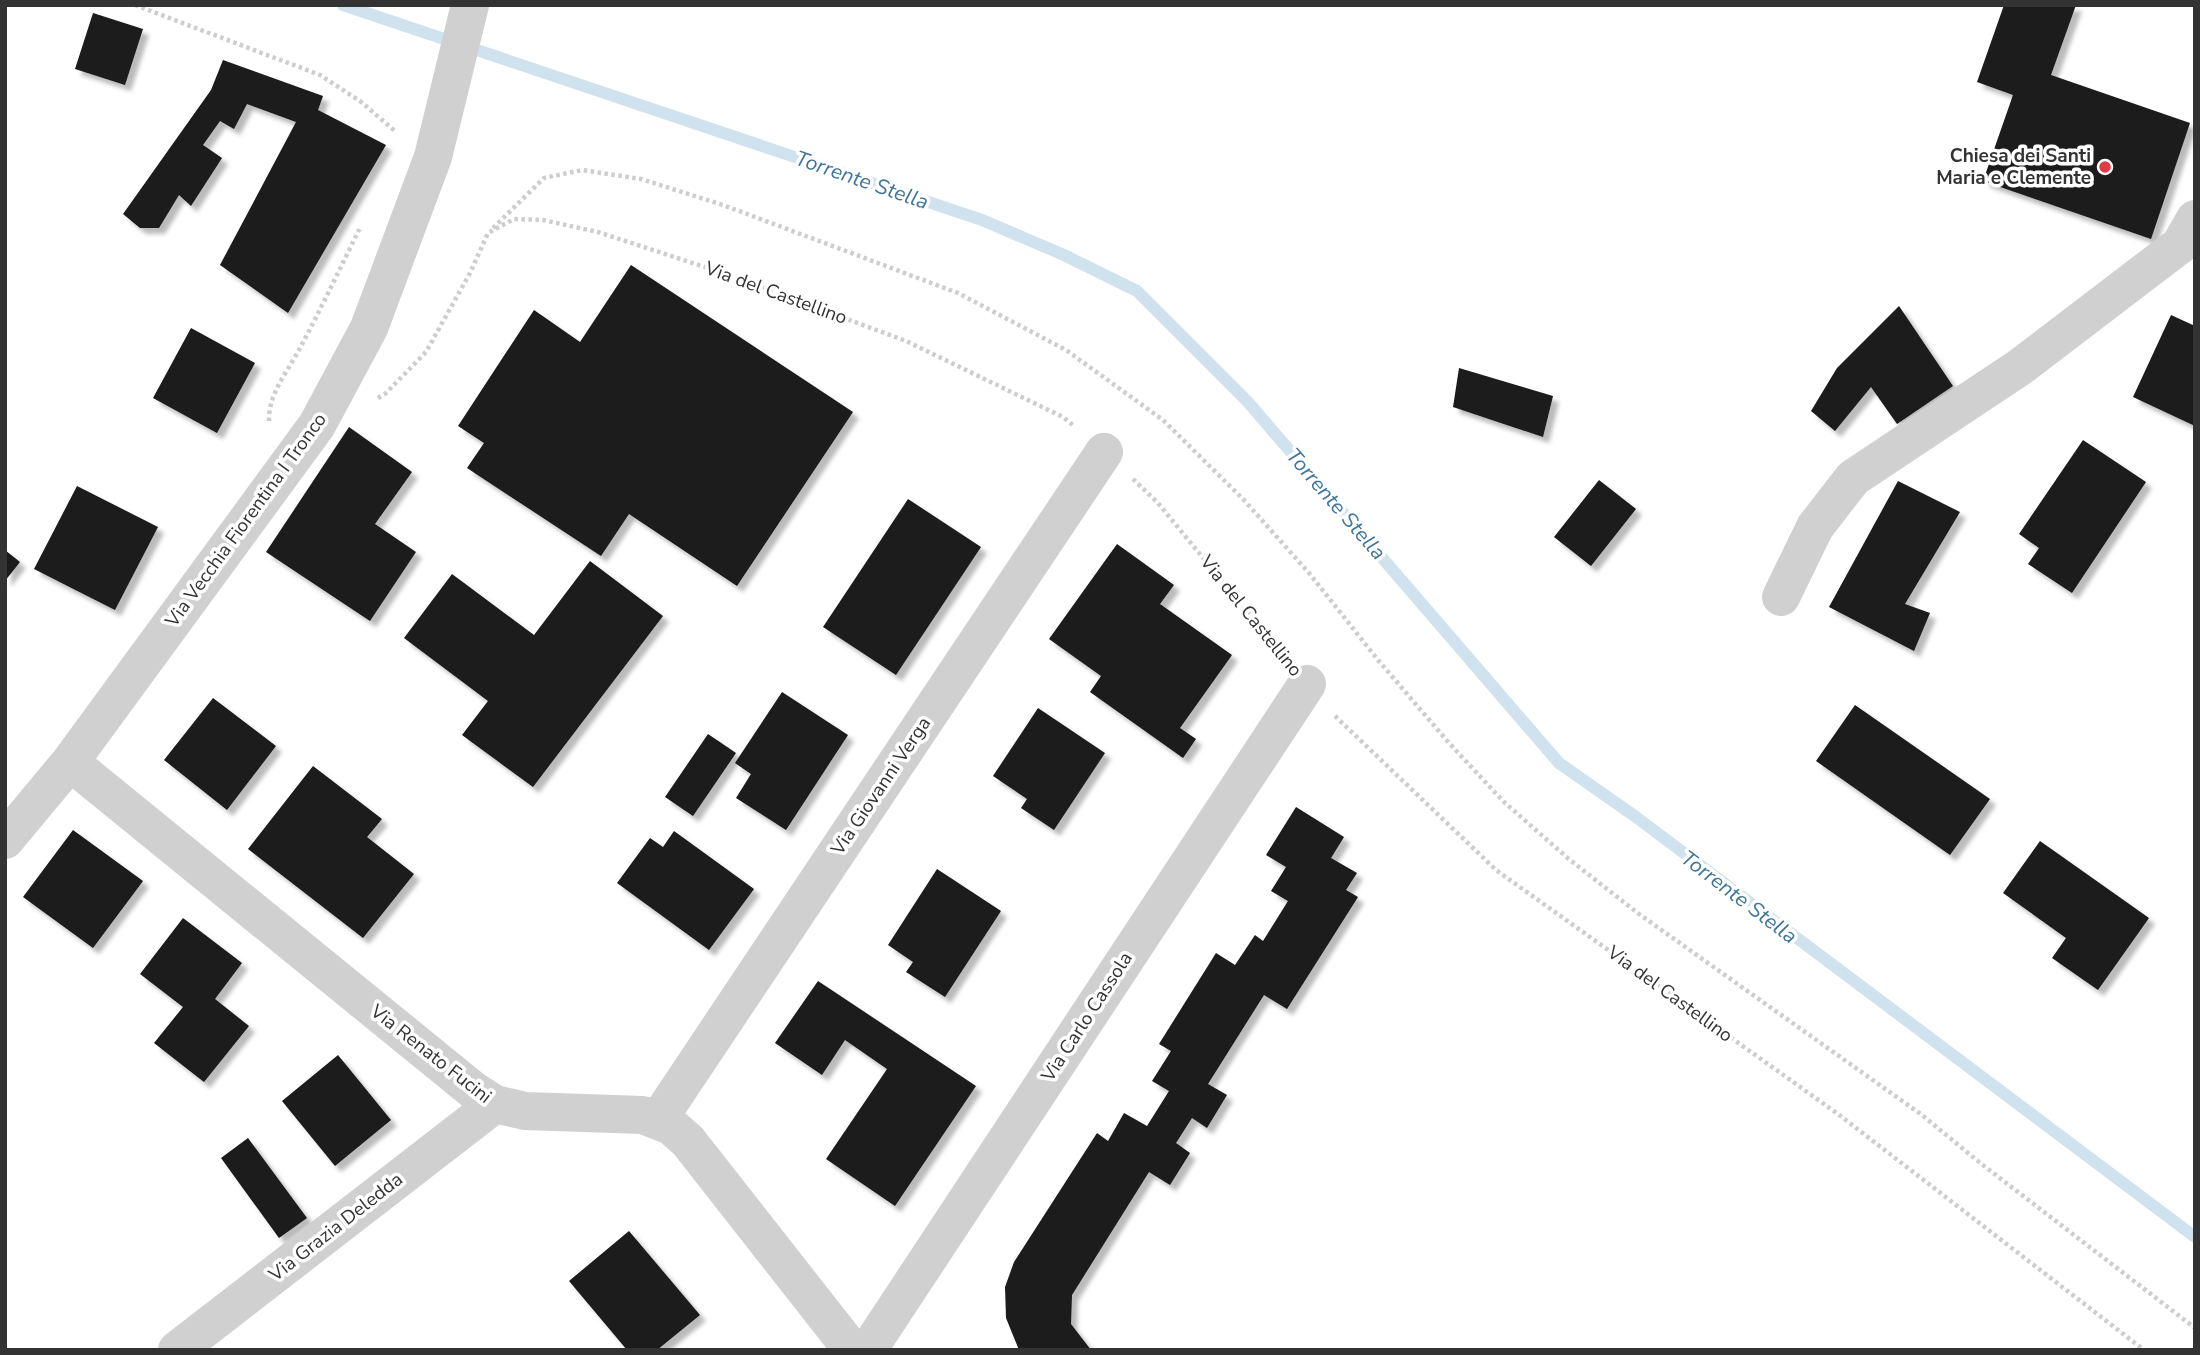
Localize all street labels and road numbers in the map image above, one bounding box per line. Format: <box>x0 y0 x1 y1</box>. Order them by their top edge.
street label: Via del Castellino <box>700 255 851 331</box>
street label: Via Vecchia Fiorentina I Tronco <box>159 408 333 633</box>
street label: Via del Castellino <box>1193 549 1308 682</box>
street label: Via Giovanni Verga <box>824 712 937 861</box>
street label: Via del Castellino <box>1601 939 1738 1048</box>
street label: Via Carlo Cassola <box>1035 947 1139 1088</box>
street label: Via Renato Fucini <box>364 998 497 1110</box>
street label: Via Grazia Deledda <box>263 1167 408 1288</box>

